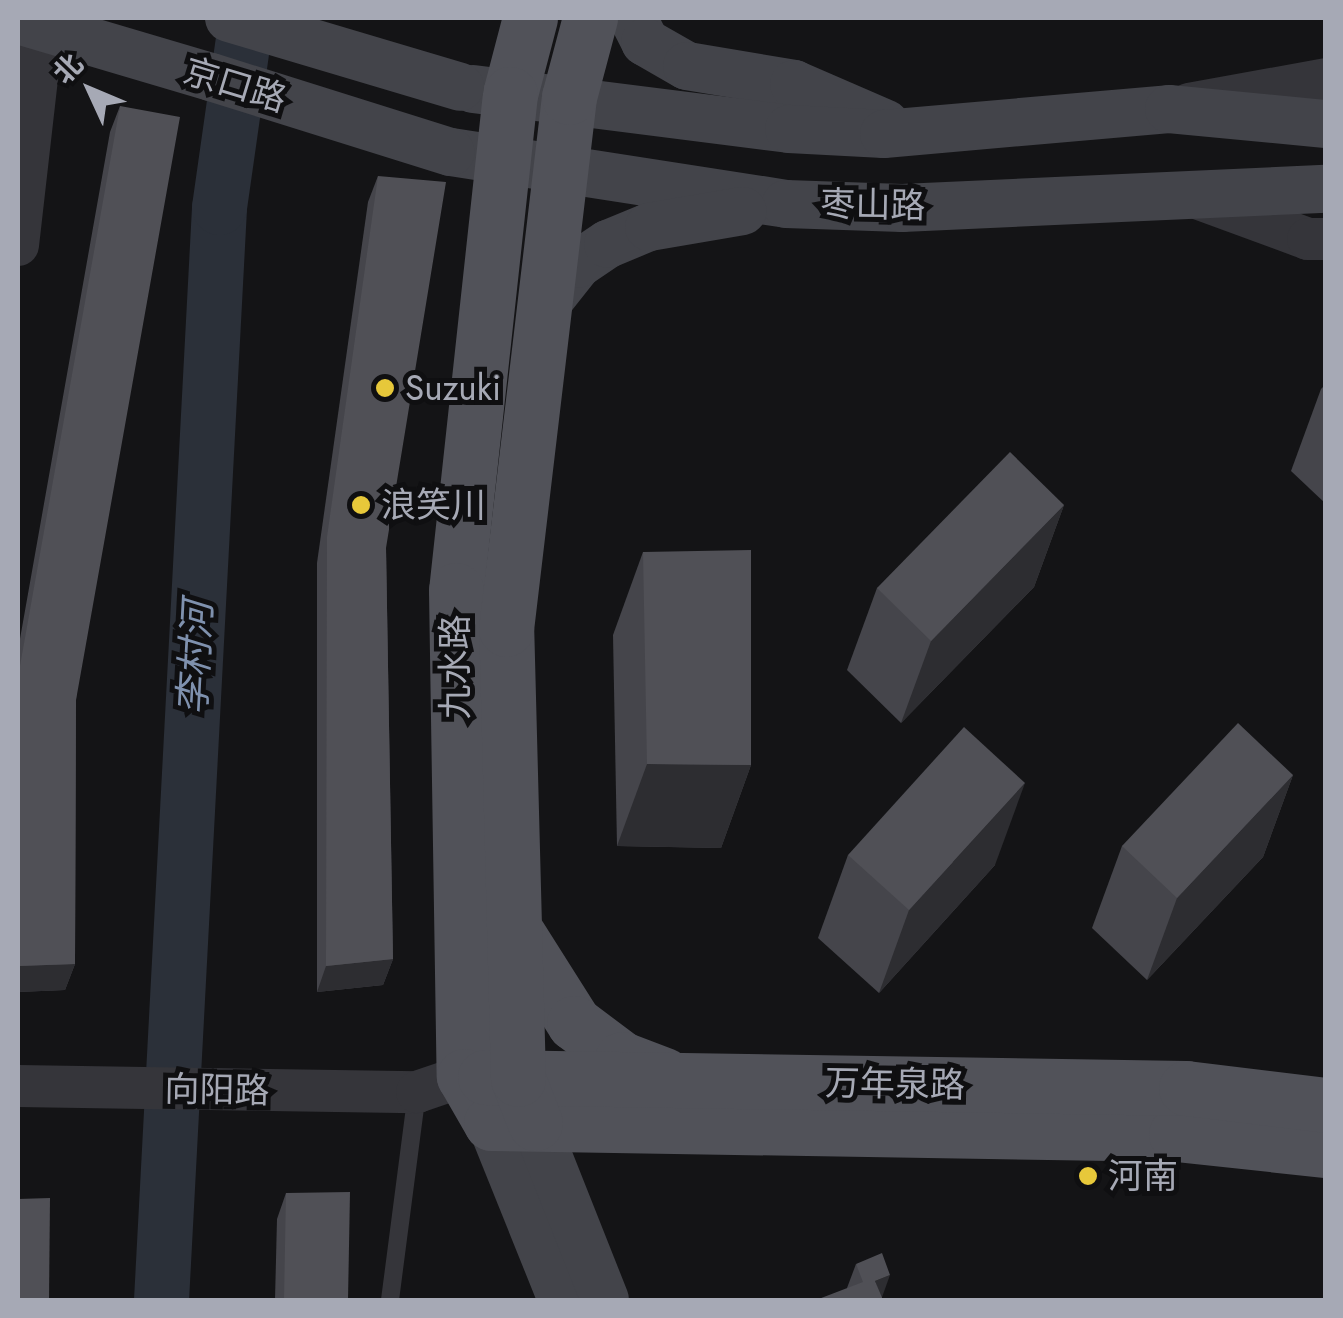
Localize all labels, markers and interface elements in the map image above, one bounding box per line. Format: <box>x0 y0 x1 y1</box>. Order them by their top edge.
north arrow <box>40 40 140 140</box>
text: 北 <box>44 45 93 93</box>
street label: 京口路 <box>179 50 291 120</box>
street label: 枣山路 <box>820 183 926 227</box>
place label: Suzuki <box>405 367 501 409</box>
marker: Suzuki <box>374 377 396 399</box>
place label: 浪笑川 <box>381 484 486 526</box>
marker: 浪笑川 <box>350 494 372 516</box>
water label: 李村河 <box>169 600 221 716</box>
street label: 九水路 <box>434 615 476 719</box>
street label: 万年泉路 <box>825 1062 965 1106</box>
street label: 向阳路 <box>164 1068 270 1112</box>
place label: 河南 <box>1108 1155 1178 1197</box>
marker: 河南 <box>1077 1165 1099 1187</box>

